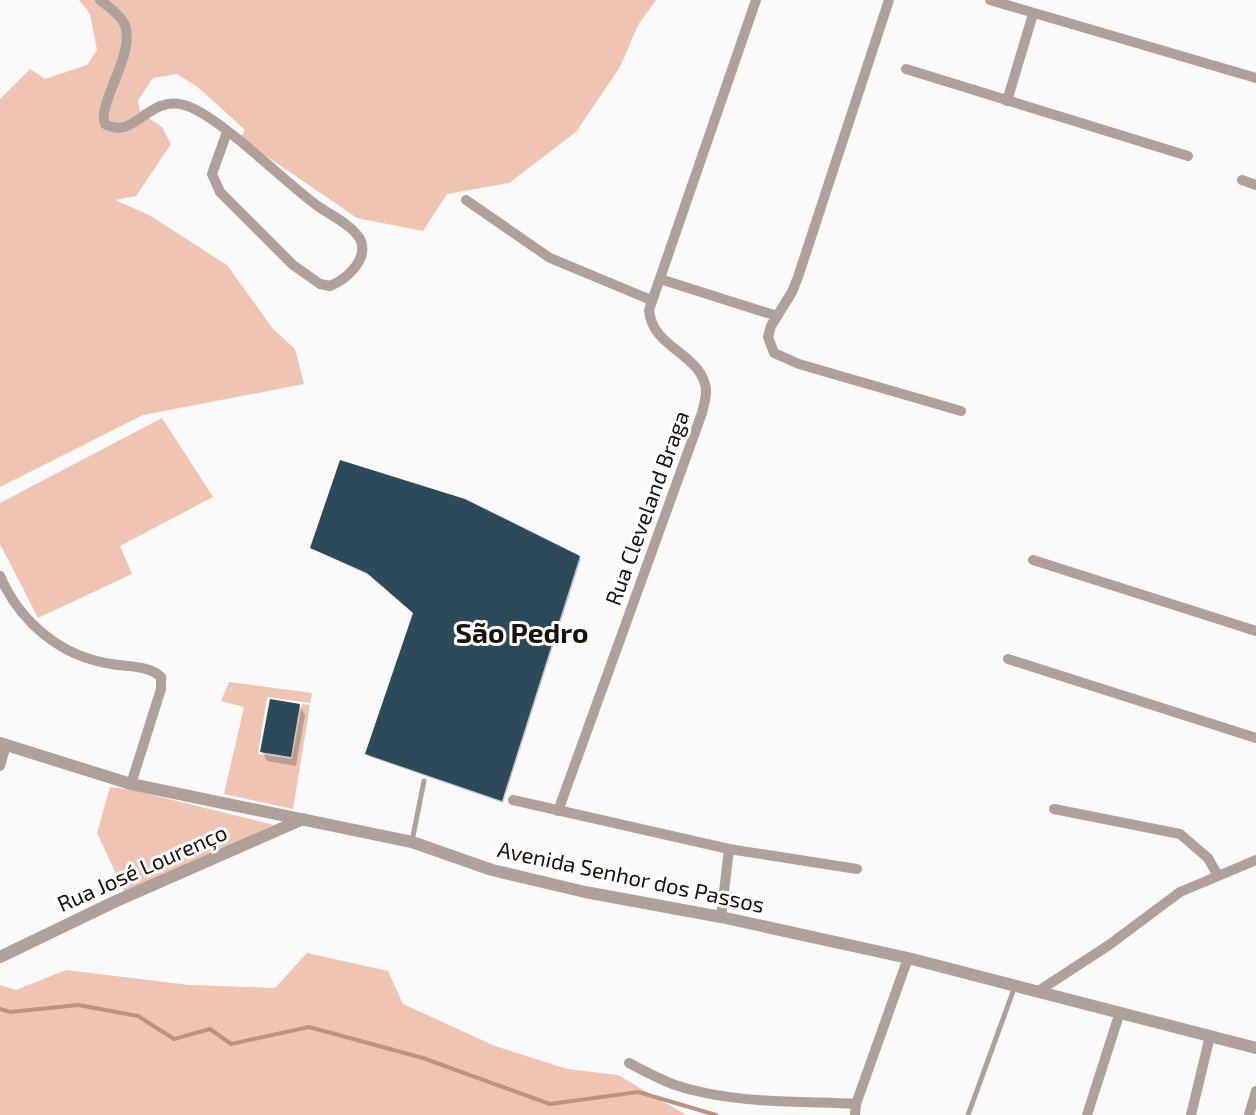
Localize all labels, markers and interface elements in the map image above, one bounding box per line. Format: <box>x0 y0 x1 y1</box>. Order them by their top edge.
street label: Rua Cleveland Braga <box>599 407 693 608</box>
district label: São Pedro <box>456 615 588 649</box>
street label: Rua José Lourenço <box>53 818 231 918</box>
street label: Avenida Senhor dos Passos <box>495 835 767 917</box>

